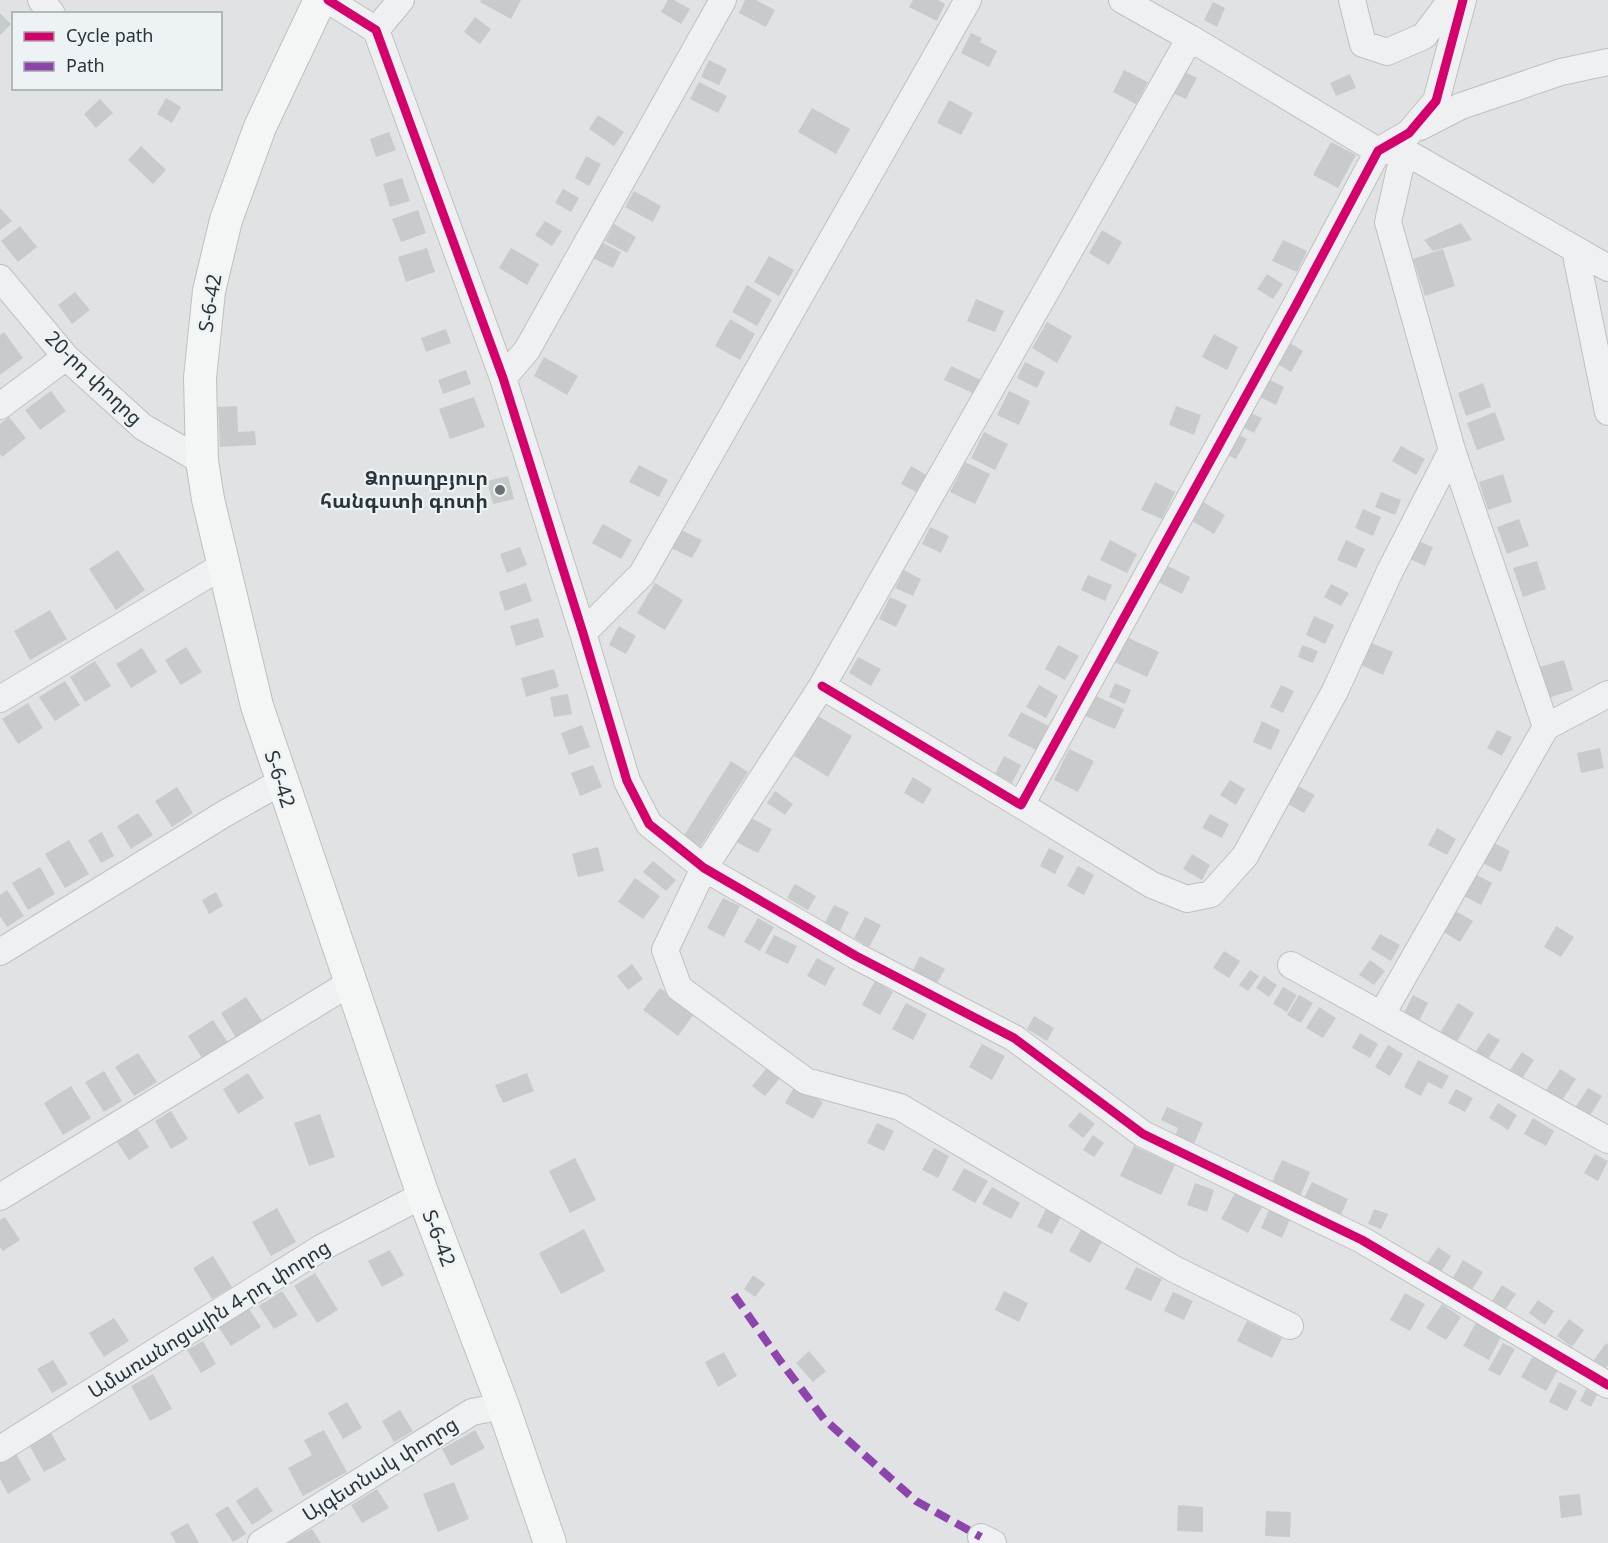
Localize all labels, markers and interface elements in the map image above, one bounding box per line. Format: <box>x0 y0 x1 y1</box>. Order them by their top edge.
legend <box>12 12 222 90</box>
text: Cycle path <box>66 23 153 47</box>
text: Path <box>66 53 105 77</box>
street label: Տ-6-42 <box>192 272 227 334</box>
street label: 20-րդ փողոց <box>40 324 149 431</box>
place label: Ձորաղբյուր հանգստի գոտի <box>320 464 488 514</box>
marker: Ձորաղբյուր հանգստի գոտի <box>493 483 507 497</box>
street label: Տ-6-42 <box>259 747 302 811</box>
street label: Տ-6-42 <box>416 1206 463 1270</box>
street label: Ամառանոցային 4-րդ փողոց <box>83 1233 335 1404</box>
street label: Այգետնակ փողոց <box>297 1410 463 1527</box>

